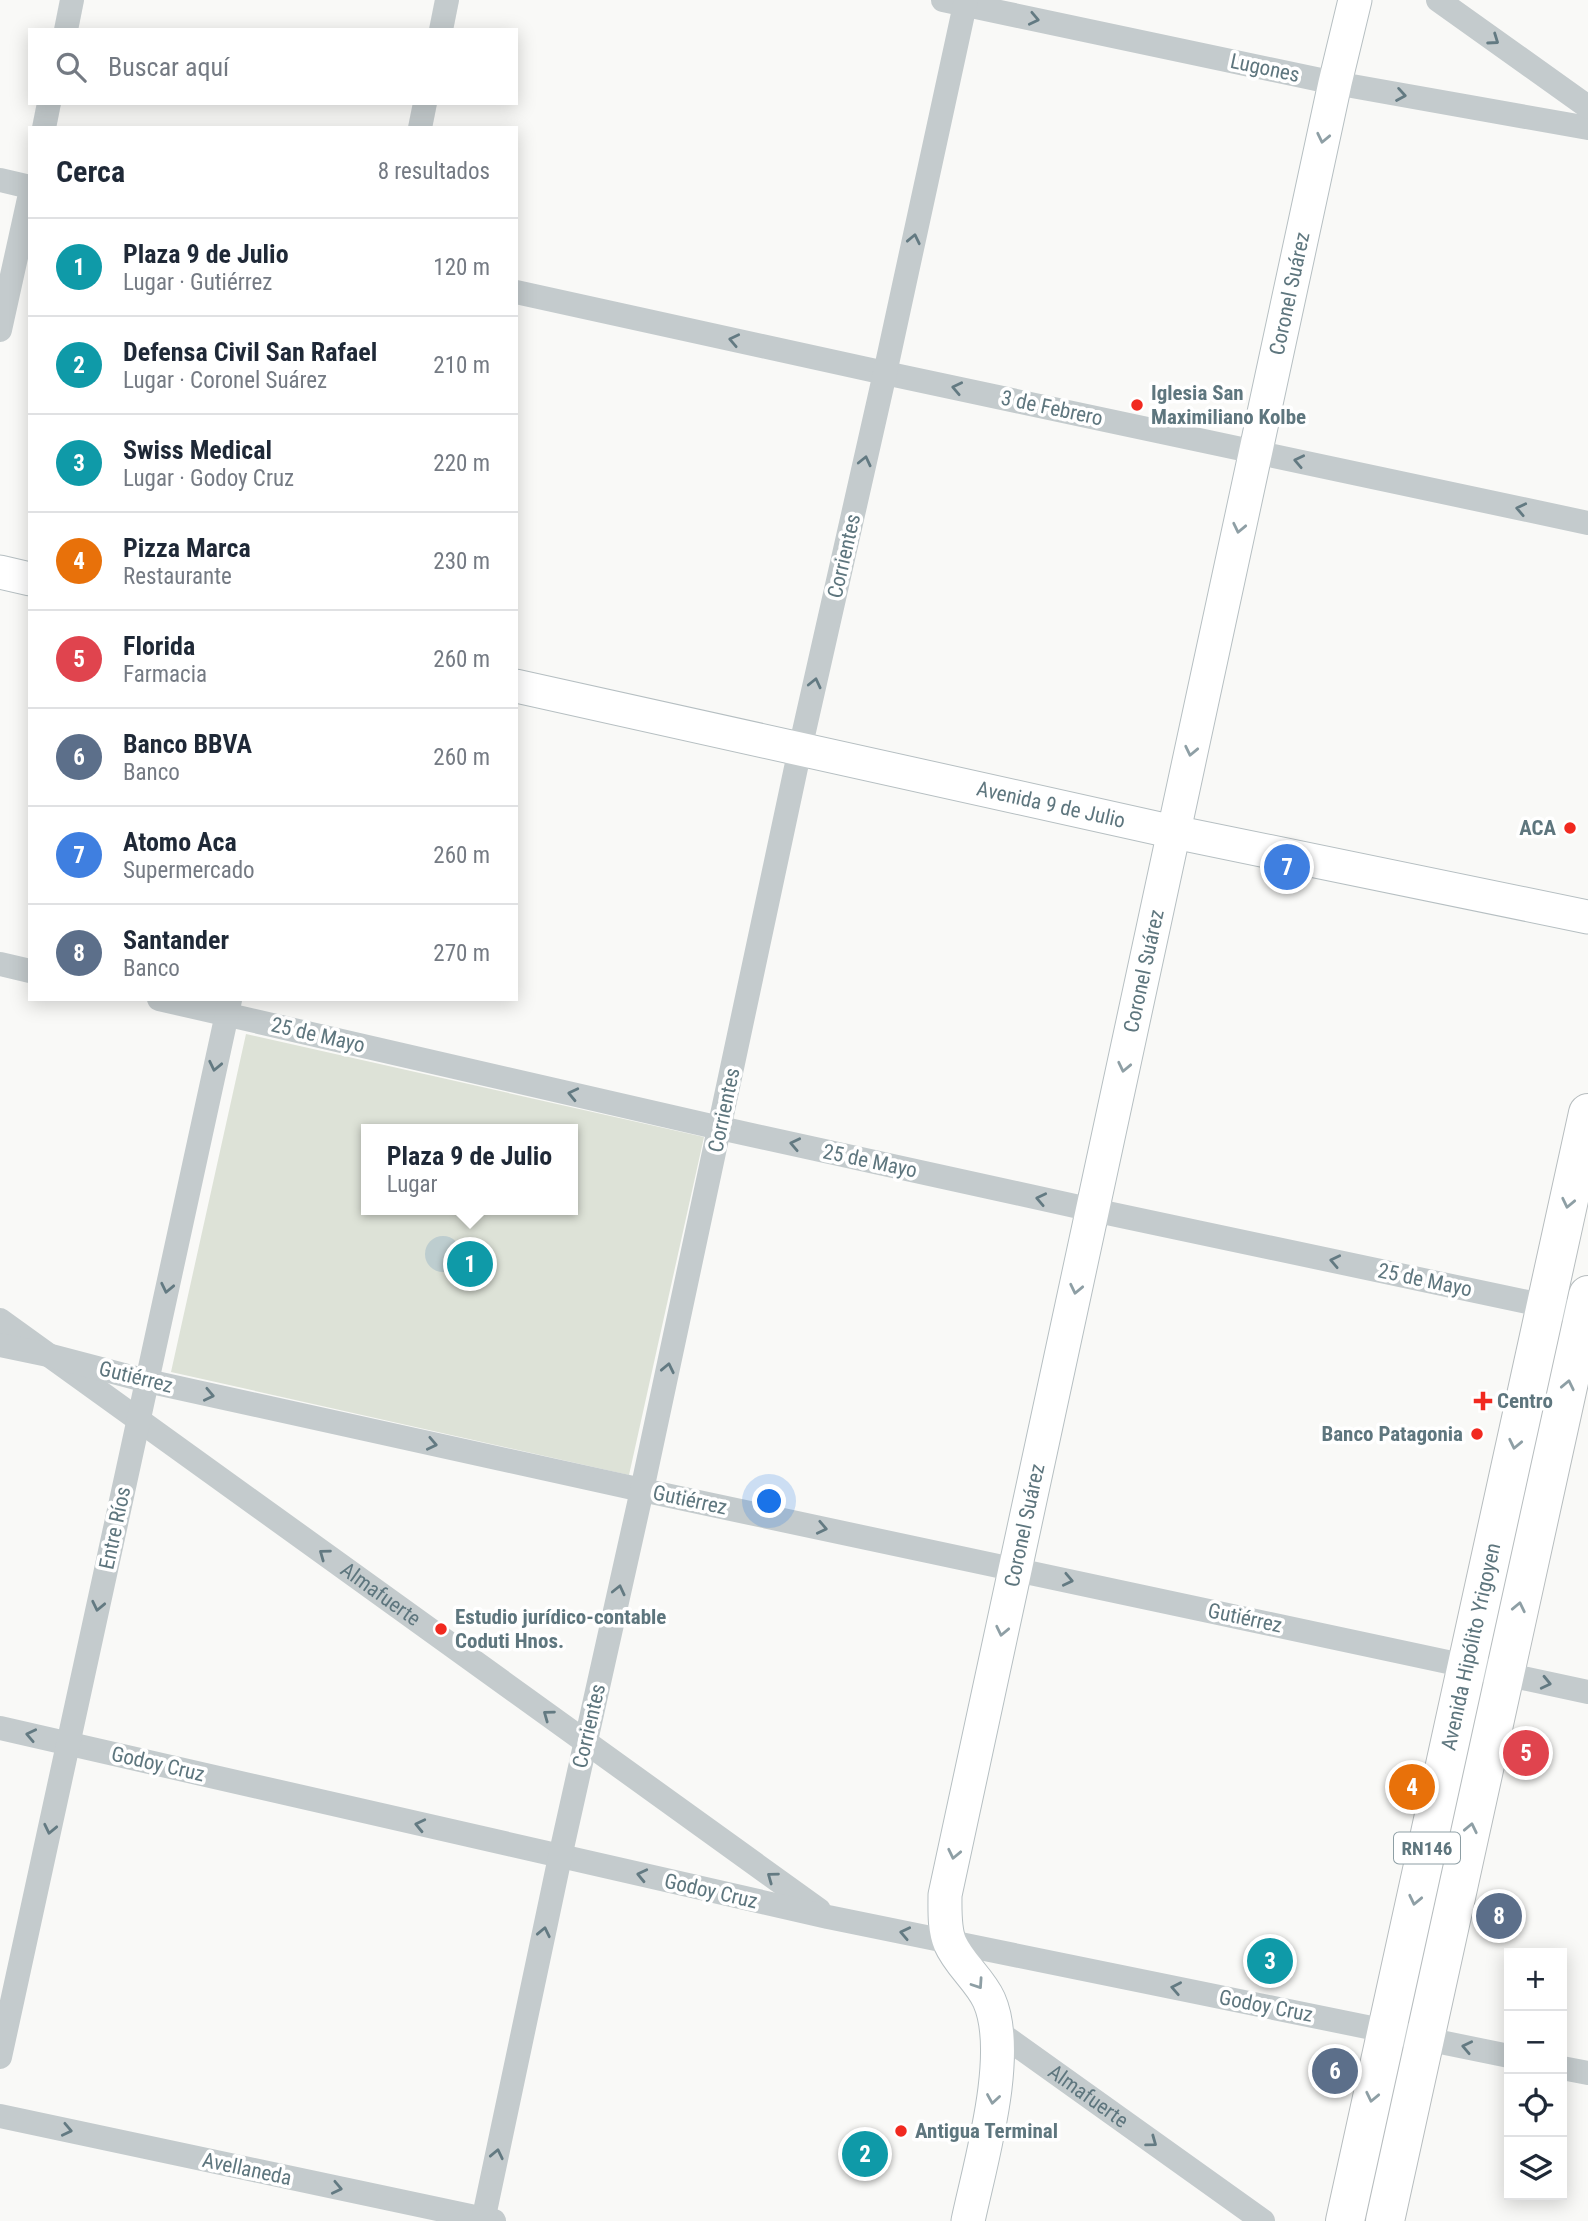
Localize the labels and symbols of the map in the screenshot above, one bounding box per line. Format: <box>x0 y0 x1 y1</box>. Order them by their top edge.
one-way arrow <box>1028 11 1040 26</box>
one-way arrow <box>1486 32 1499 44</box>
street label: Lugones <box>1228 49 1302 87</box>
one-way arrow <box>1395 87 1407 102</box>
one-way arrow <box>1317 132 1332 144</box>
street label: Coronel Suárez <box>1265 230 1315 357</box>
one-way arrow <box>906 233 921 245</box>
one-way arrow <box>728 334 740 348</box>
place label: Iglesia San Maximiliano Kolbe <box>1151 381 1306 429</box>
one-way arrow <box>951 382 963 397</box>
street label: 3 de Febrero <box>999 386 1105 430</box>
marker: Iglesia San Maximiliano Kolbe <box>1129 397 1145 413</box>
one-way arrow <box>1293 454 1305 469</box>
one-way arrow <box>857 455 872 467</box>
one-way arrow <box>1515 503 1527 517</box>
street label: Corrientes <box>823 512 865 600</box>
one-way arrow <box>1233 522 1248 534</box>
one-way arrow <box>807 677 821 689</box>
one-way arrow <box>1185 745 1200 757</box>
street label: Avenida 9 de Julio <box>974 777 1128 833</box>
place label: ACA <box>1519 816 1556 840</box>
marker: ACA <box>1562 820 1578 836</box>
pin: 7 <box>1264 841 1310 893</box>
street label: Coronel Suárez <box>1119 907 1169 1035</box>
street label: 25 de Mayo <box>269 1013 367 1057</box>
one-way arrow <box>209 1060 224 1072</box>
one-way arrow <box>1117 1061 1132 1073</box>
street label: Corrientes <box>703 1066 745 1154</box>
one-way arrow <box>567 1088 579 1102</box>
one-way arrow <box>789 1138 801 1153</box>
street label: 25 de Mayo <box>821 1139 919 1183</box>
one-way arrow <box>1035 1192 1047 1207</box>
one-way arrow <box>1562 1197 1577 1209</box>
pin: 1 <box>447 1238 493 1290</box>
one-way arrow <box>1329 1255 1341 1270</box>
street label: 25 de Mayo <box>1376 1258 1474 1302</box>
one-way arrow <box>161 1282 176 1294</box>
one-way arrow <box>1069 1283 1084 1295</box>
street label: Gutiérrez <box>97 1356 175 1398</box>
one-way arrow <box>660 1362 675 1374</box>
one-way arrow <box>1560 1379 1575 1391</box>
one-way arrow <box>203 1386 215 1401</box>
place label: Centro <box>1497 1389 1553 1413</box>
marker: Centro <box>1475 1393 1491 1409</box>
place label: Banco Patagonia <box>1321 1422 1463 1446</box>
marker: Banco Patagonia <box>1469 1426 1485 1442</box>
one-way arrow <box>426 1435 438 1450</box>
one-way arrow <box>1509 1438 1524 1450</box>
street label: Coronel Suárez <box>1000 1461 1049 1589</box>
street label: Gutiérrez <box>651 1480 729 1520</box>
street label: Entre Ríos <box>95 1484 135 1572</box>
your location <box>752 1484 786 1518</box>
one-way arrow <box>816 1520 828 1534</box>
street label: Avenida Hipólito Yrigoyen <box>1437 1541 1505 1753</box>
one-way arrow <box>319 1550 332 1562</box>
street label: Almafuerte <box>336 1557 425 1631</box>
one-way arrow <box>1062 1572 1074 1587</box>
one-way arrow <box>611 1584 626 1596</box>
street label: Gutiérrez <box>1206 1598 1284 1638</box>
one-way arrow <box>92 1600 106 1612</box>
one-way arrow <box>1511 1601 1526 1613</box>
place label: Estudio jurídico-contable Coduti Hnos. <box>455 1605 666 1653</box>
marker: Estudio jurídico-contable Coduti Hnos. <box>433 1621 449 1637</box>
one-way arrow <box>995 1625 1010 1637</box>
one-way arrow <box>1540 1675 1552 1689</box>
street label: Corrientes <box>568 1682 610 1770</box>
one-way arrow <box>543 1711 556 1723</box>
pin: 5 <box>1503 1727 1549 1779</box>
one-way arrow <box>25 1728 37 1743</box>
street label: Godoy Cruz <box>109 1742 207 1786</box>
pin: 4 <box>1389 1761 1435 1813</box>
one-way arrow <box>414 1818 426 1833</box>
one-way arrow <box>1463 1822 1477 1834</box>
one-way arrow <box>43 1823 58 1835</box>
road number: RN146 <box>1394 1832 1460 1864</box>
one-way arrow <box>948 1848 963 1860</box>
one-way arrow <box>636 1869 648 1884</box>
street label: Godoy Cruz <box>662 1869 760 1913</box>
one-way arrow <box>768 1873 780 1885</box>
pin: 8 <box>1476 1890 1522 1942</box>
one-way arrow <box>1409 1894 1424 1906</box>
one-way arrow <box>535 1926 550 1938</box>
one-way arrow <box>899 1926 911 1941</box>
pin: 3 <box>1247 1935 1293 1987</box>
one-way arrow <box>970 1976 982 1989</box>
one-way arrow <box>1170 1981 1182 1996</box>
street label: Godoy Cruz <box>1217 1985 1315 2027</box>
one-way arrow <box>1461 2041 1473 2056</box>
pin: 6 <box>1312 2045 1358 2097</box>
street label: Almafuerte <box>1044 2059 1133 2133</box>
one-way arrow <box>1366 2091 1381 2103</box>
one-way arrow <box>986 2093 1001 2105</box>
place label: Antigua Terminal <box>915 2119 1058 2143</box>
one-way arrow <box>61 2122 73 2137</box>
marker: Antigua Terminal <box>893 2123 909 2139</box>
pin: 2 <box>842 2128 888 2180</box>
one-way arrow <box>1144 2133 1157 2146</box>
street label: Avellaneda <box>200 2148 294 2190</box>
one-way arrow <box>489 2148 504 2160</box>
one-way arrow <box>331 2179 343 2194</box>

